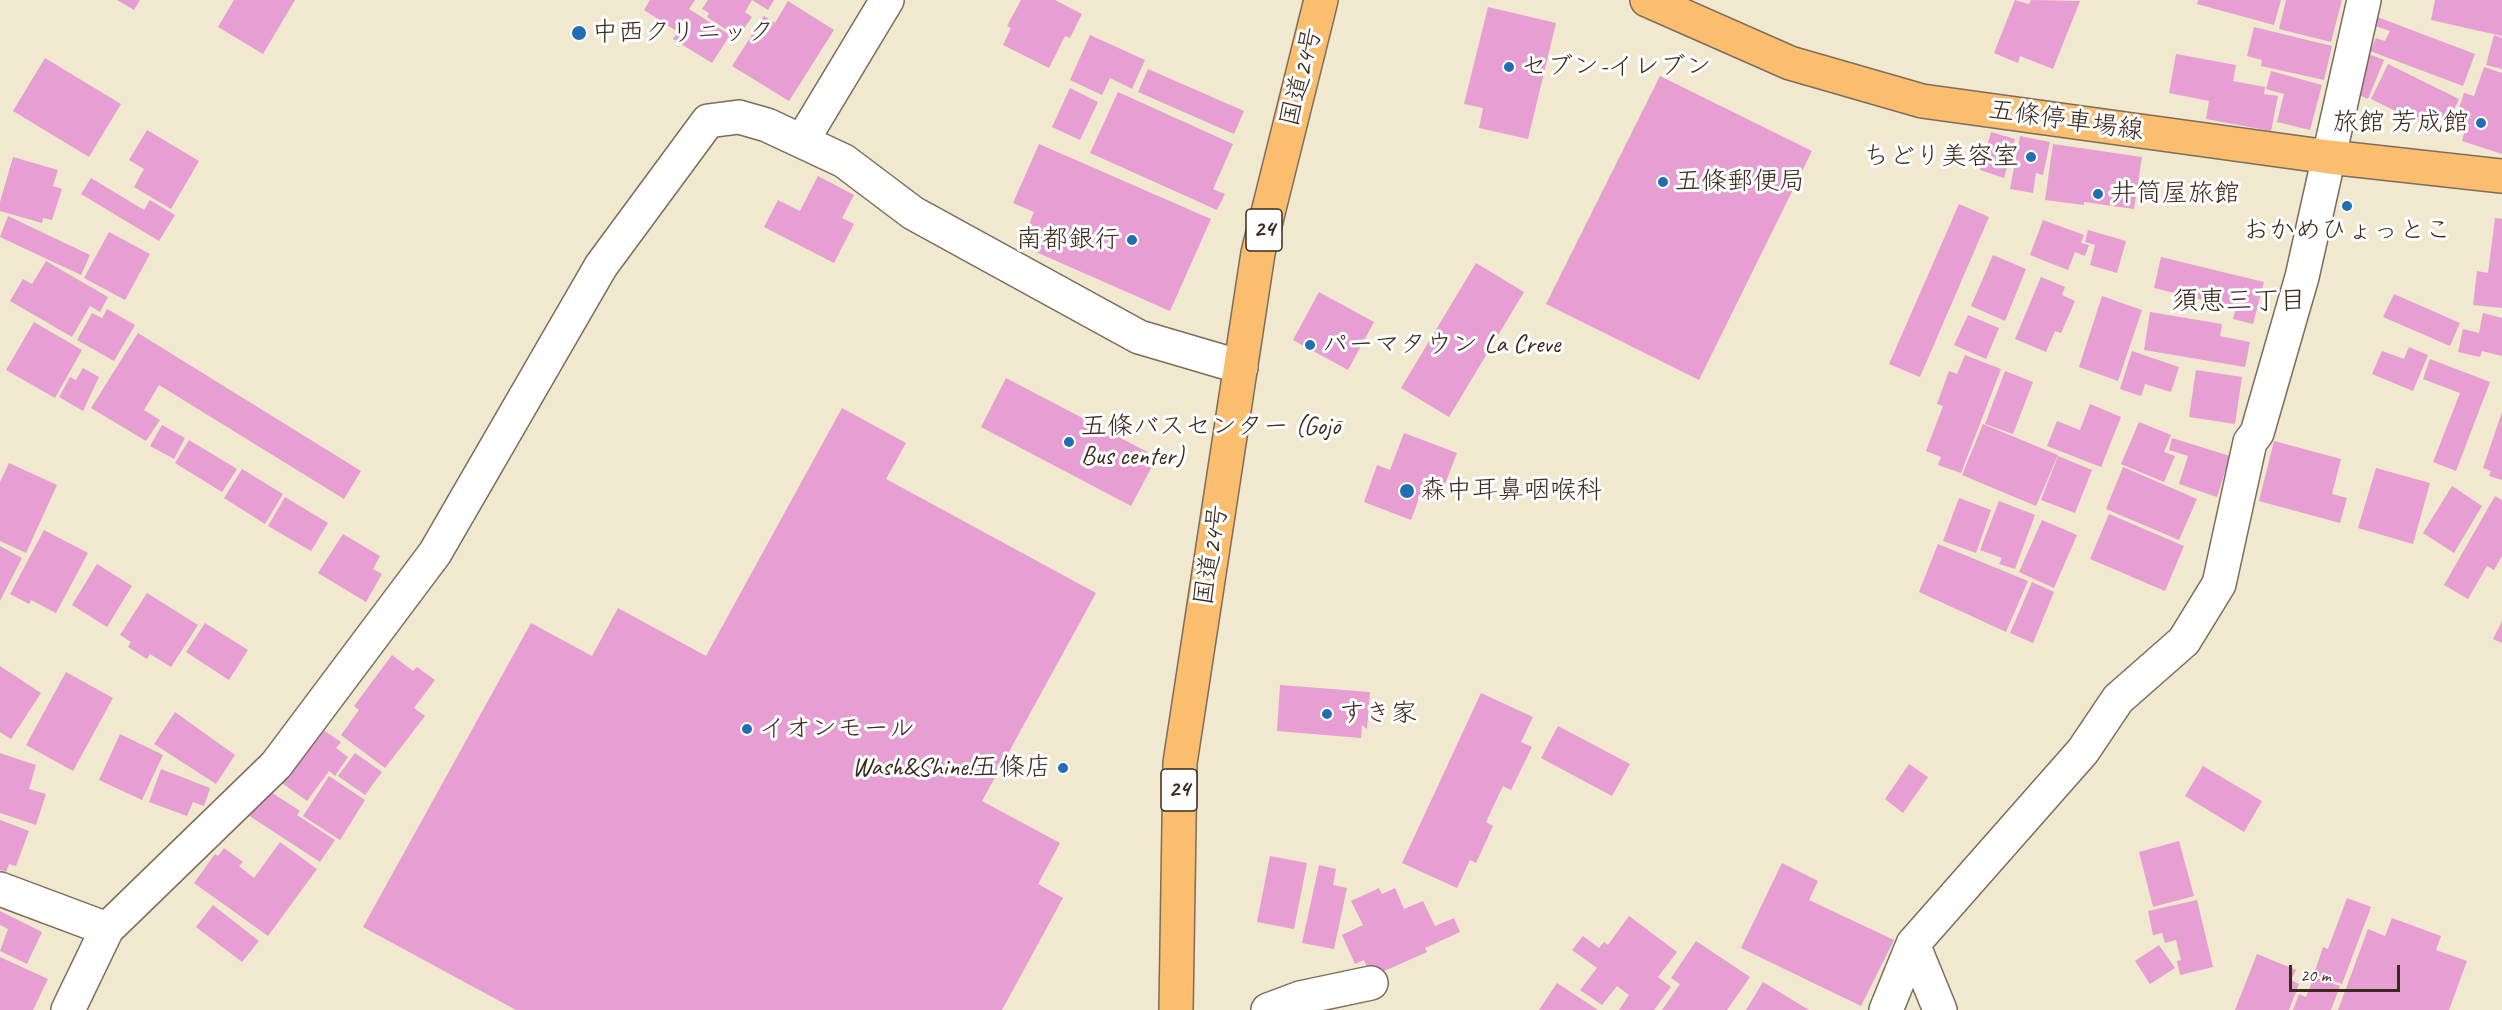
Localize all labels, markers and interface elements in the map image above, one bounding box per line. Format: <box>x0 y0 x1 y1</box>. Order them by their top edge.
place label: 中西クリニック <box>592 17 774 49</box>
marker: 中西クリニック <box>570 24 588 42</box>
street label: 国道24号 <box>1275 24 1329 130</box>
place label: セブン-イレブン <box>1521 51 1711 83</box>
marker: セブン-イレブン <box>1502 60 1516 74</box>
street label: 五條停車場線 <box>1987 95 2145 147</box>
place label: 旅館 芳成館 <box>2333 107 2469 139</box>
marker: 旅館 芳成館 <box>2474 116 2488 130</box>
place label: ちどり美容室 <box>1863 141 2019 173</box>
marker: ちどり美容室 <box>2024 150 2038 164</box>
place label: 五條郵便局 <box>1675 166 1805 198</box>
marker: 五條郵便局 <box>1656 175 1670 189</box>
place label: 井筒屋旅館 <box>2110 178 2240 210</box>
marker: 井筒屋旅館 <box>2091 187 2105 201</box>
marker: おかめひょっとこ <box>2340 199 2354 213</box>
road number: 24 <box>1246 209 1282 251</box>
place label: おかめひょっとこ <box>2243 215 2451 247</box>
place label: 南都銀行 <box>1016 224 1120 256</box>
marker: 南都銀行 <box>1125 233 1139 247</box>
district label: 須恵三丁目 <box>2172 286 2306 318</box>
place label: パーマタウン La Creve <box>1322 329 1560 361</box>
marker: パーマタウン La Creve <box>1303 338 1317 352</box>
place label: 五條バスセンター (Gojō Bus center) <box>1081 411 1340 472</box>
marker: 五條バスセンター (Gojō Bus center) <box>1062 435 1076 449</box>
place label: 森中耳鼻咽喉科 <box>1420 475 1602 507</box>
marker: 森中耳鼻咽喉科 <box>1398 482 1416 500</box>
street label: 国道24号 <box>1189 502 1235 608</box>
place label: すき家 <box>1339 698 1417 730</box>
marker: すき家 <box>1320 707 1334 721</box>
place label: イオンモール <box>759 713 915 745</box>
marker: イオンモール <box>740 722 754 736</box>
place label: Wash&Shine!五條店 <box>852 752 1051 784</box>
marker: Wash&Shine!五條店 <box>1056 761 1070 775</box>
road number: 24 <box>1161 769 1197 811</box>
scale bar <box>2292 953 2403 991</box>
text: 20 m <box>2300 964 2331 986</box>

